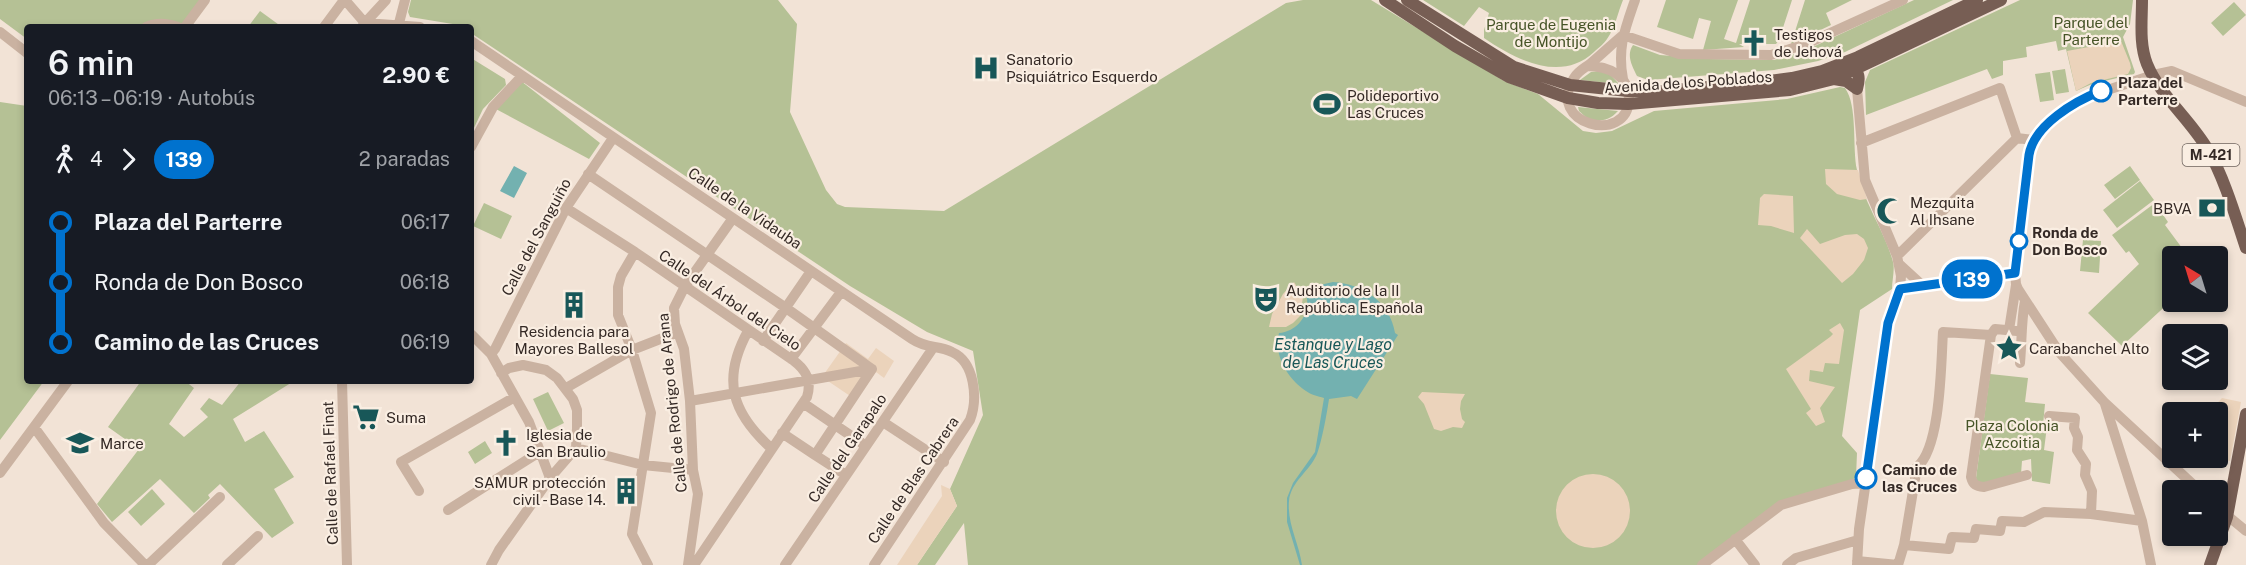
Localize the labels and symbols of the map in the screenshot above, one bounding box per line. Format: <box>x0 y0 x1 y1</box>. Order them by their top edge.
park label: Parque del Parterre <box>2054 14 2128 48</box>
park label: Parque de Eugenia de Montijo <box>1486 16 1616 50</box>
place label: Testigos de Jehová <box>1774 26 1842 60</box>
church icon: Testigos de Jehová <box>1739 28 1769 58</box>
place label: Sanatorio Psiquiátrico Esquerdo <box>1006 51 1158 85</box>
hospital icon: Sanatorio Psiquiátrico Esquerdo <box>971 53 1001 83</box>
street label: Avenida de los Poblados <box>1604 68 1772 96</box>
place label: Plaza del Parterre <box>2118 74 2183 108</box>
marker: Plaza del Parterre <box>2090 80 2112 102</box>
place label: Polideportivo Las Cruces <box>1347 87 1439 121</box>
sports icon: Polideportivo Las Cruces <box>1312 89 1342 119</box>
road number: M-421 <box>2182 144 2240 166</box>
street label: Calle de la Vidauba <box>685 164 805 252</box>
street label: Calle del Sanguiño <box>498 175 574 299</box>
bank icon: BBVA <box>2197 193 2227 223</box>
place label: Mezquita Al Ihsane <box>1910 194 1975 228</box>
mosque icon: Mezquita Al Ihsane <box>1875 196 1905 226</box>
place label: BBVA <box>2153 200 2192 217</box>
place label: Ronda de Don Bosco <box>2032 224 2108 258</box>
marker: Ronda de Don Bosco <box>2010 232 2028 250</box>
street label: Calle del Árbol del Cielo <box>656 246 804 354</box>
north arrow <box>2162 246 2228 312</box>
line badge: 139 <box>1938 260 2006 298</box>
place label: Auditorio de la II República Española <box>1286 282 1423 316</box>
theatre icon: Auditorio de la II República Española <box>1251 284 1281 314</box>
building icon: Residencia para Mayores Ballesol <box>559 290 589 320</box>
street label: Calle de Rodrigo de Arana <box>654 313 690 493</box>
place label: Residencia para Mayores Ballesol <box>515 323 633 357</box>
place icon: Carabanchel Alto <box>1994 333 2024 363</box>
water label: Estanque y Lago de Las Cruces <box>1274 335 1392 372</box>
place label: Carabanchel Alto <box>2029 340 2149 357</box>
street label: Calle del Garapalo <box>804 390 890 506</box>
street label: Calle de Rafael Finat <box>319 401 341 545</box>
supermarket icon: Suma <box>351 402 381 432</box>
place label: Suma <box>386 409 426 426</box>
street label: Calle de Blas Cabrera <box>864 413 962 547</box>
park label: Plaza Colonia Azcoitia <box>1965 417 2059 451</box>
place label: Iglesia de San Braulio <box>526 426 606 460</box>
school or university icon: Marce <box>65 428 95 458</box>
church icon: Iglesia de San Braulio <box>491 428 521 458</box>
place label: Marce <box>100 435 144 452</box>
place label: Camino de las Cruces <box>1882 461 1957 495</box>
marker: Camino de las Cruces <box>1855 467 1877 489</box>
place label: SAMUR protección civil - Base 14. <box>474 474 606 508</box>
building icon: SAMUR protección civil - Base 14. <box>611 476 641 506</box>

